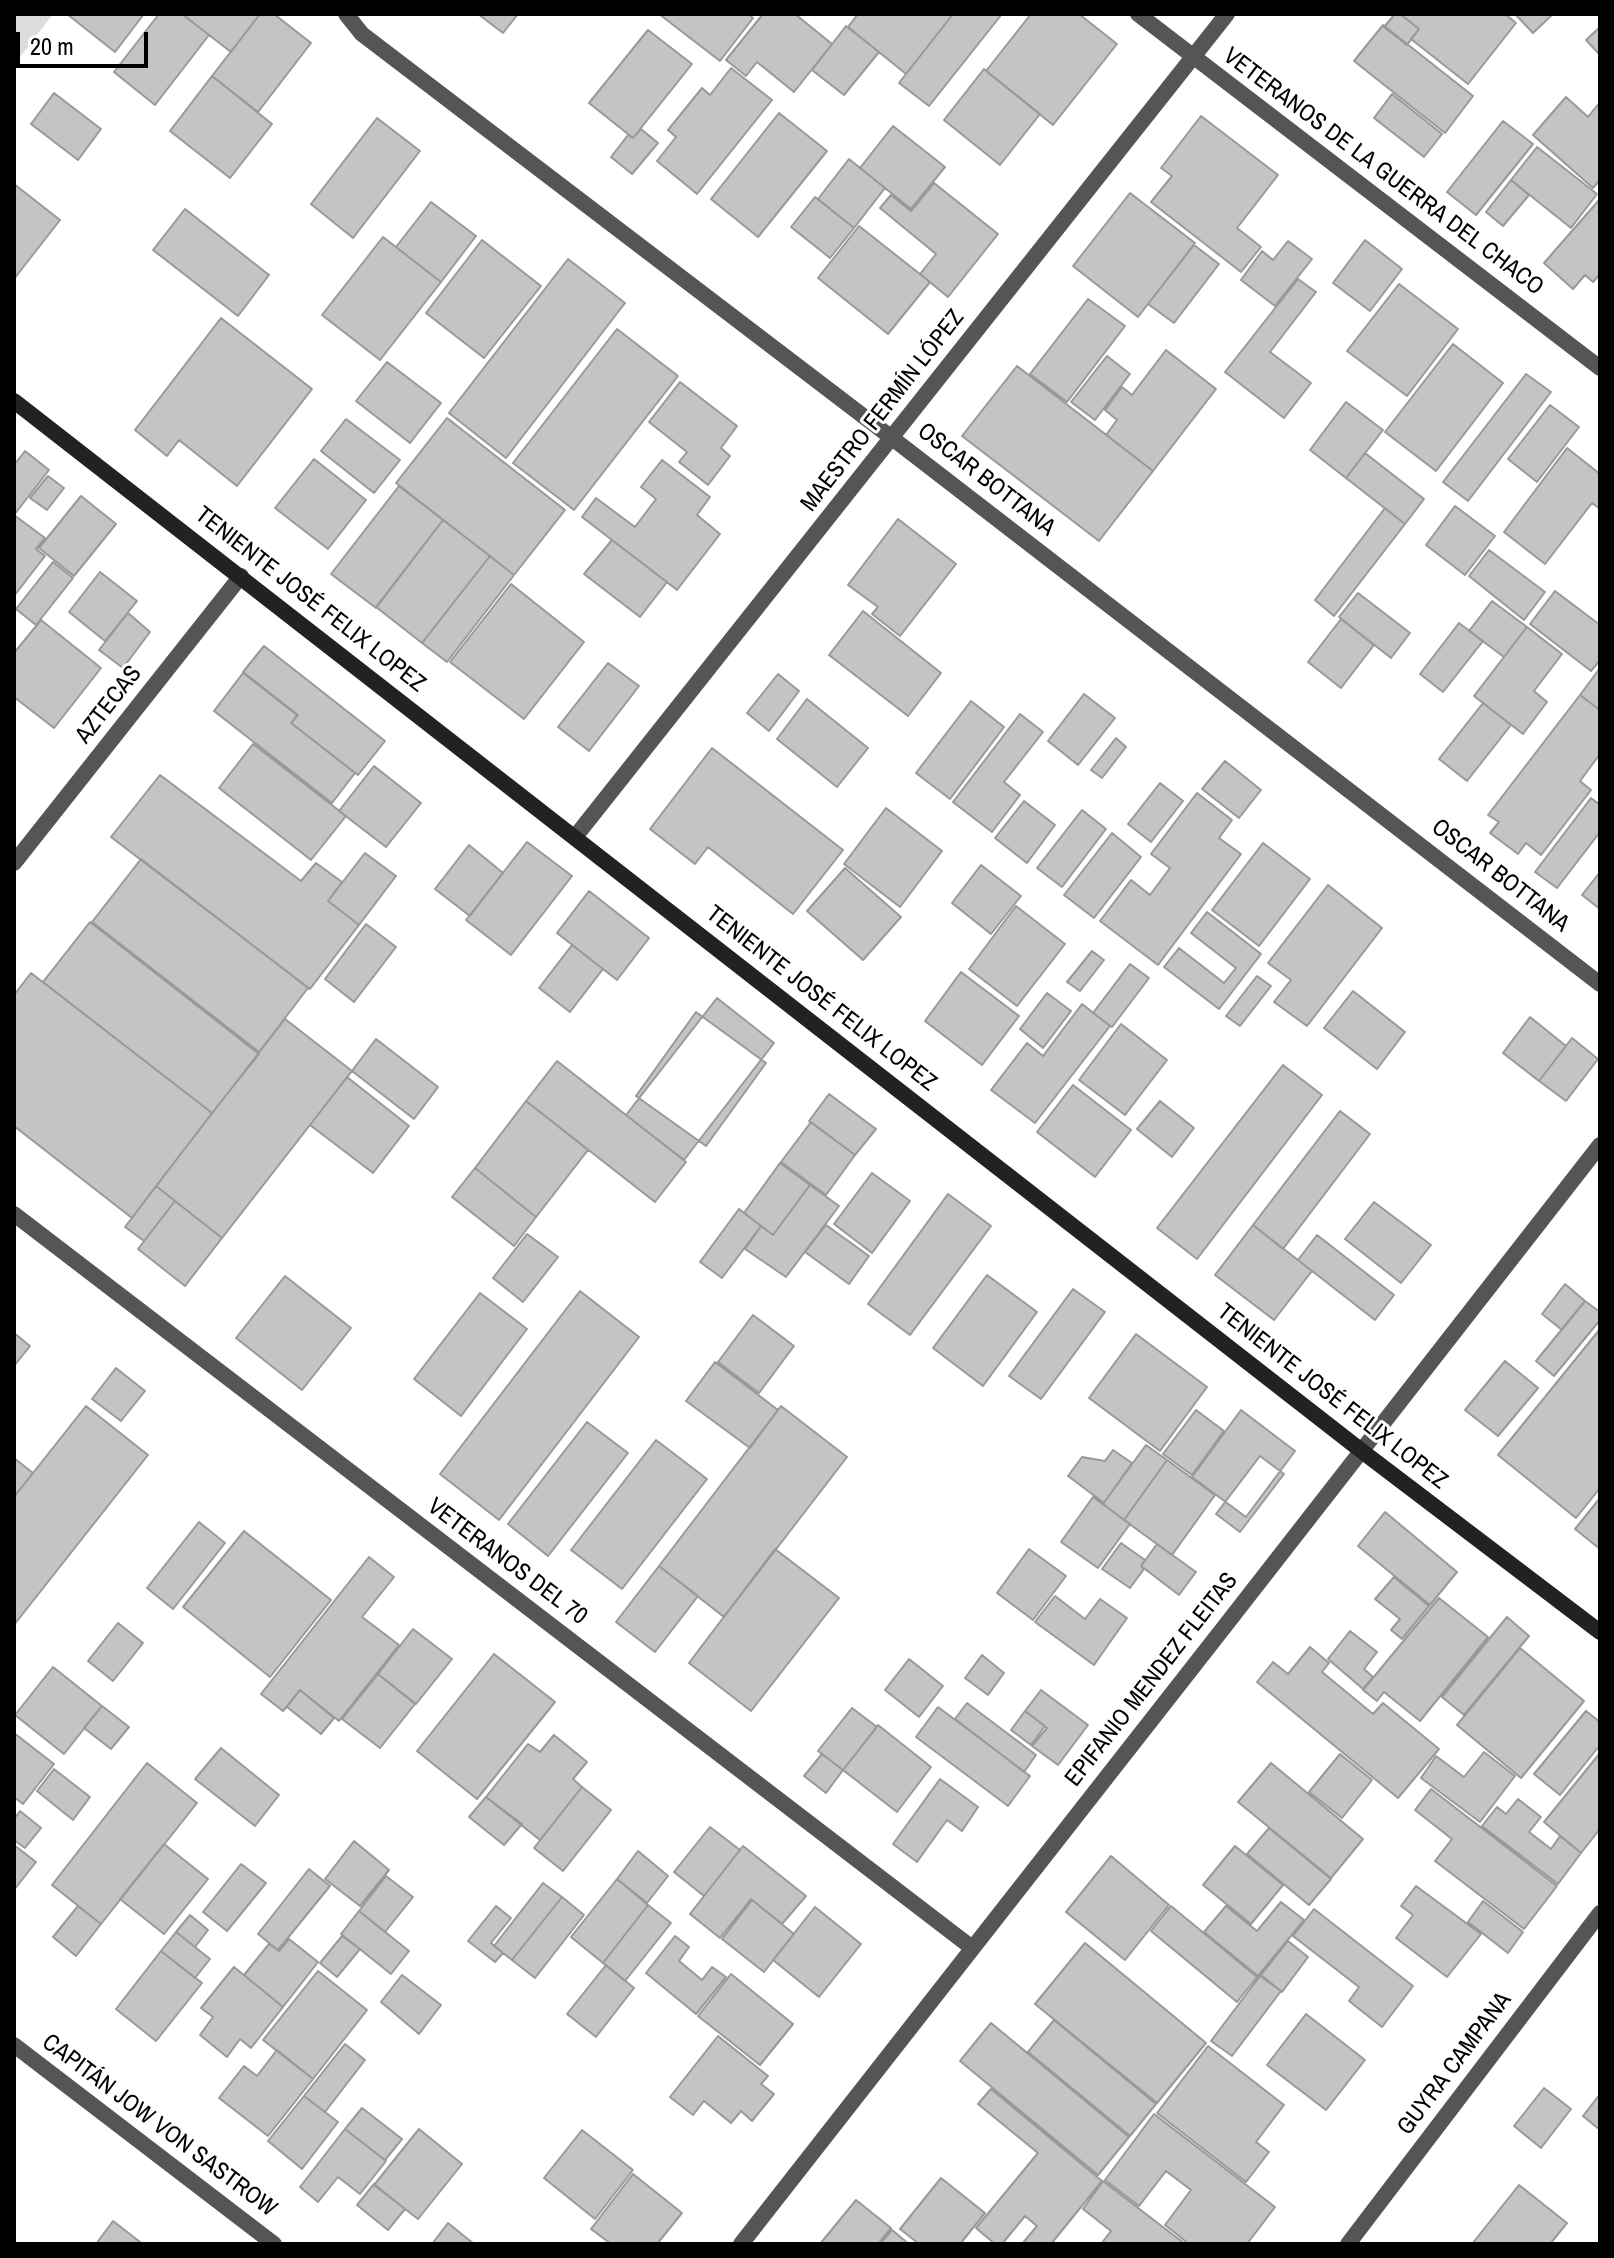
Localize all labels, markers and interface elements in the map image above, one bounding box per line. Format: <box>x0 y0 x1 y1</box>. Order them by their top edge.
scale bar <box>20 16 152 66</box>
text: 20 m <box>30 30 74 62</box>
street label: VETERANOS DE LA GUERRA DEL CHACO <box>1217 42 1549 302</box>
street label: MAESTRO FERMÍN LÓPEZ <box>795 304 971 518</box>
street label: OSCAR BOTTANA <box>911 417 1061 543</box>
street label: TENIENTE JOSÉ FELIX LOPEZ <box>189 501 431 699</box>
street label: AZTECAS <box>70 660 148 750</box>
street label: OSCAR BOTTANA <box>1425 813 1575 939</box>
street label: TENIENTE JOSÉ FELIX LOPEZ <box>700 900 942 1098</box>
street label: TENIENTE JOSÉ FELIX LOPEZ <box>1211 1298 1453 1496</box>
street label: VETERANOS DEL 70 <box>421 1493 593 1631</box>
street label: EPIFANIO MENDEZ FLEITAS <box>1060 1567 1244 1793</box>
street label: GUYRA CAMPANA <box>1392 1987 1518 2141</box>
street label: CAPITÁN JOW VON SASTROW <box>36 2028 282 2224</box>

